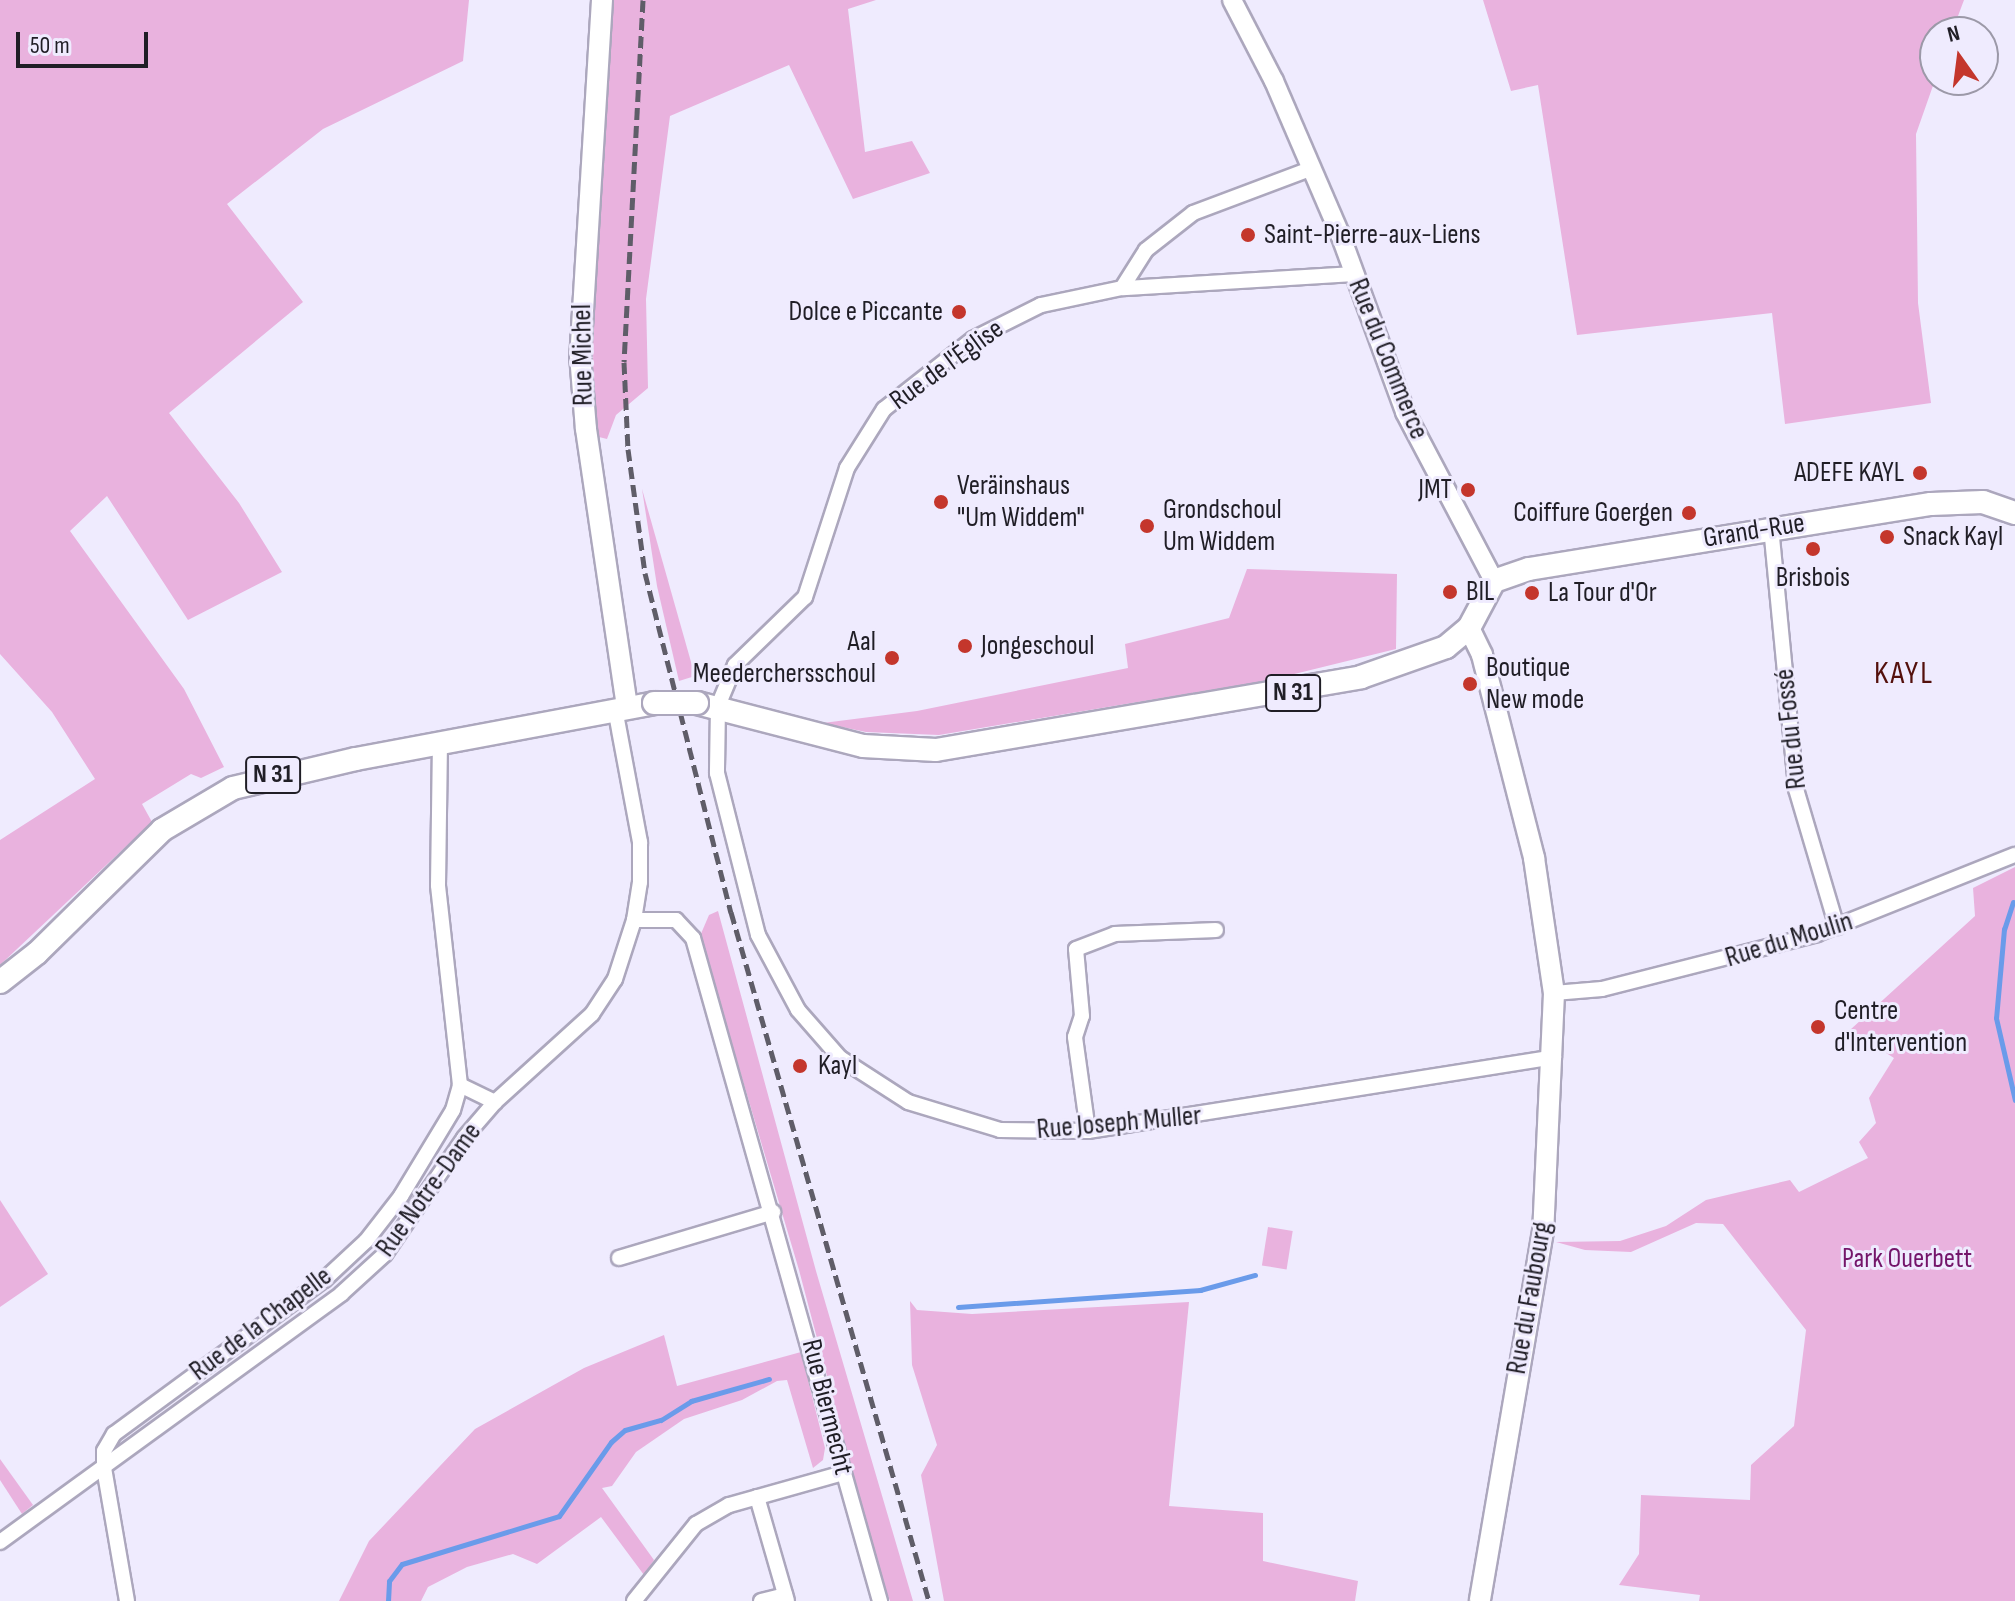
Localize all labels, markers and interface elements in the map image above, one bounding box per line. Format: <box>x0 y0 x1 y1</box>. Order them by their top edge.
scale bar <box>20 16 152 66</box>
north arrow <box>1919 16 1999 96</box>
text: N <box>1945 20 1963 49</box>
text: 50 m <box>30 31 70 60</box>
place label: Saint-Pierre-aux-Liens <box>1264 218 1481 252</box>
marker: Saint-Pierre-aux-Liens <box>1239 226 1257 244</box>
street label: Rue du Commerce <box>1341 274 1435 444</box>
place label: Dolce e Piccante <box>788 295 943 329</box>
marker: Dolce e Piccante <box>950 303 968 321</box>
street label: Rue Michel <box>565 304 601 406</box>
street label: Rue de l'Église <box>884 313 1010 417</box>
place label: ADEFE KAYL <box>1794 456 1904 490</box>
marker: ADEFE KAYL <box>1911 464 1929 482</box>
place label: Veräinshaus "Um Widdem" <box>957 469 1085 535</box>
place label: JMT <box>1418 473 1452 507</box>
marker: JMT <box>1459 481 1477 499</box>
marker: Veräinshaus "Um Widdem" <box>932 493 950 511</box>
place label: Grondschoul Um Widdem <box>1163 493 1282 559</box>
place label: Coiffure Goergen <box>1513 496 1673 530</box>
marker: Coiffure Goergen <box>1680 504 1698 522</box>
street label: Grand-Rue <box>1701 506 1807 556</box>
marker: Grondschoul Um Widdem <box>1138 517 1156 535</box>
place label: Snack Kayl <box>1903 520 2003 554</box>
marker: Snack Kayl <box>1878 528 1896 546</box>
marker: Brisbois <box>1804 540 1822 558</box>
place label: Brisbois <box>1776 561 1850 595</box>
place label: BIL <box>1466 575 1494 609</box>
place label: La Tour d'Or <box>1548 576 1657 610</box>
marker: BIL <box>1441 583 1459 601</box>
marker: La Tour d'Or <box>1523 584 1541 602</box>
place label: Aal Meederchersschoul <box>693 625 876 691</box>
place label: Jongeschoul <box>981 629 1094 663</box>
marker: Jongeschoul <box>956 637 974 655</box>
marker: Aal Meederchersschoul <box>883 649 901 667</box>
place label: Boutique New mode <box>1486 651 1584 717</box>
district label: KAYL <box>1874 655 1934 693</box>
street label: Rue du Fossé <box>1768 667 1814 791</box>
road number: N 31 <box>1265 671 1321 715</box>
marker: Boutique New mode <box>1461 675 1479 693</box>
road number: N 31 <box>245 753 301 797</box>
street label: Rue du Moulin <box>1721 905 1857 975</box>
place label: Centre d'Intervention <box>1834 994 1967 1060</box>
marker: Centre d'Intervention <box>1809 1018 1827 1036</box>
place label: Kayl <box>818 1049 857 1083</box>
marker: Kayl <box>789 1055 811 1077</box>
street label: Rue Joseph Muller <box>1035 1099 1203 1147</box>
street label: Rue Notre-Dame <box>369 1116 489 1264</box>
street label: Rue du Faubourg <box>1500 1219 1560 1377</box>
park label: Park Ouerbett <box>1842 1242 1972 1276</box>
street label: Rue de la Chapelle <box>183 1260 339 1388</box>
street label: Rue Biermecht <box>794 1336 860 1478</box>

